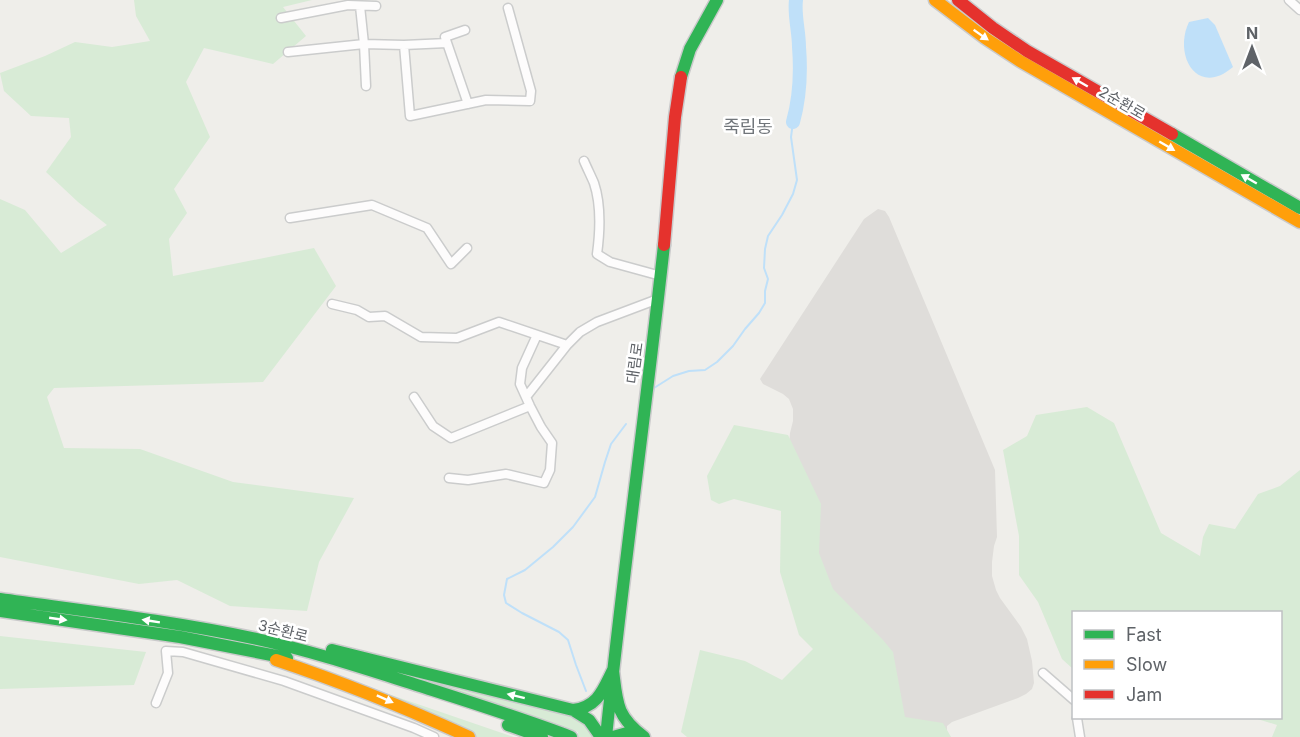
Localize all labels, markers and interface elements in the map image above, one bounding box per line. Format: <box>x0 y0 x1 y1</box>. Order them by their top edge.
north arrow <box>1222 18 1282 78</box>
text: N <box>1246 23 1258 43</box>
one-way arrow <box>973 29 989 41</box>
one-way arrow <box>1072 77 1088 88</box>
street label: 2순환로 <box>1096 82 1149 123</box>
district label: 죽림동 <box>723 116 773 137</box>
one-way arrow <box>1158 141 1175 151</box>
one-way arrow <box>1240 174 1257 184</box>
street label: 대림로 <box>622 341 647 385</box>
legend <box>1072 611 1282 719</box>
one-way arrow <box>49 615 68 624</box>
street label: 3순환로 <box>256 615 310 646</box>
one-way arrow <box>141 616 160 625</box>
text: Fast <box>1126 624 1162 645</box>
text: Slow <box>1126 654 1167 675</box>
text: Jam <box>1126 684 1162 705</box>
one-way arrow <box>507 690 525 700</box>
one-way arrow <box>376 694 394 704</box>

